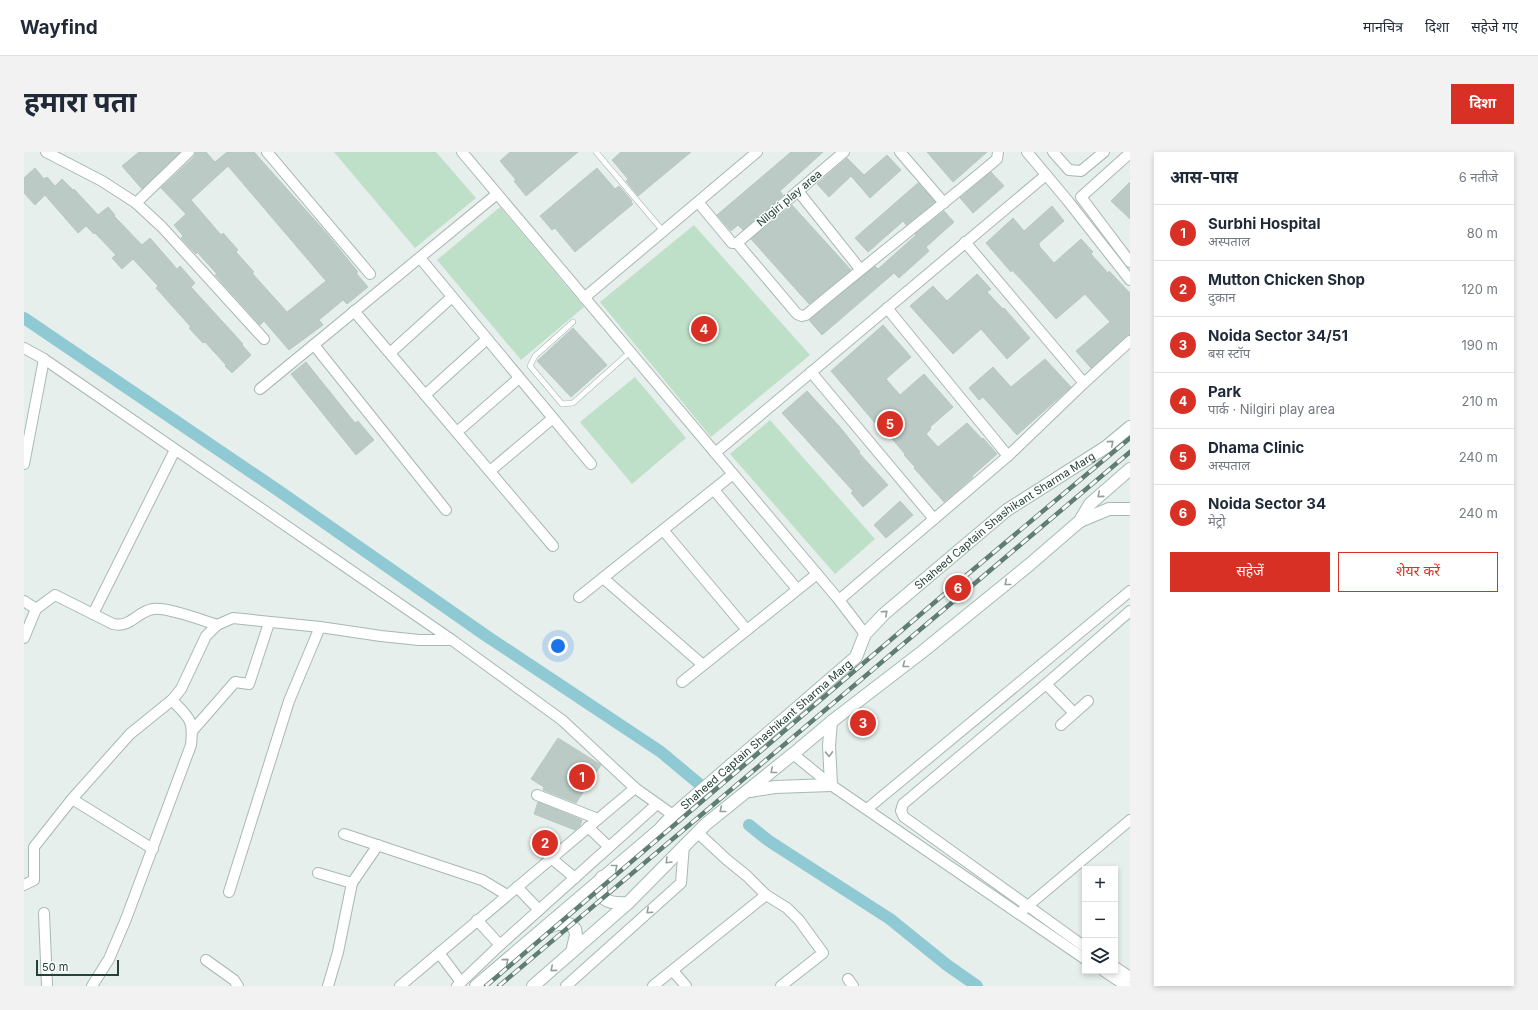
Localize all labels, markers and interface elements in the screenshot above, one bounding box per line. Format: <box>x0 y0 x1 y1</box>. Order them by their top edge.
text: Wayfind <box>20 16 98 39</box>
text: मानचित्र <box>1363 18 1403 35</box>
text: दिशा <box>1425 18 1449 35</box>
text: सहेजे गए <box>1471 18 1518 35</box>
button: दिशा <box>1451 84 1514 124</box>
text: हमारा पता <box>24 85 136 119</box>
street label: Nilgiri play area <box>754 167 824 229</box>
text: आस-पास <box>1170 167 1238 187</box>
text: 6 नतीजे <box>1459 169 1498 185</box>
text: Surbhi Hospital <box>1208 214 1321 233</box>
text: 1 <box>1180 225 1186 241</box>
text: 80 m <box>1467 225 1498 241</box>
text: अस्पताल <box>1208 233 1250 249</box>
text: Mutton Chicken Shop <box>1208 270 1365 289</box>
text: 2 <box>1179 281 1187 297</box>
text: 120 m <box>1462 281 1498 297</box>
text: दुकान <box>1208 289 1235 305</box>
pin: 4 <box>691 314 717 344</box>
text: Noida Sector 34/51 <box>1208 326 1348 345</box>
text: 3 <box>1179 337 1187 353</box>
text: 190 m <box>1461 337 1498 353</box>
text: बस स्टॉप <box>1208 345 1250 361</box>
text: Park <box>1208 382 1241 401</box>
text: 4 <box>1179 393 1187 409</box>
text: 210 m <box>1462 393 1498 409</box>
text: पार्क · Nilgiri play area <box>1208 401 1335 417</box>
pin: 5 <box>877 409 903 439</box>
text: Dhama Clinic <box>1208 438 1304 457</box>
one-way arrow <box>1107 440 1114 447</box>
street label: Shaheed Captain Shashikant Sharma Marg <box>911 449 1098 592</box>
text: 5 <box>1179 449 1187 465</box>
text: 240 m <box>1459 449 1498 465</box>
text: अस्पताल <box>1208 457 1250 473</box>
one-way arrow <box>1098 490 1105 497</box>
text: Noida Sector 34 <box>1208 494 1326 513</box>
text: 6 <box>1179 505 1187 521</box>
text: 240 m <box>1459 505 1498 521</box>
text: मेट्रो <box>1208 513 1226 529</box>
button: सहेजें <box>1170 552 1330 592</box>
button: शेयर करें <box>1338 552 1498 592</box>
pin: 6 <box>945 573 971 603</box>
one-way arrow <box>1004 578 1011 585</box>
one-way arrow <box>880 611 888 618</box>
your location <box>548 636 568 656</box>
street label: Shaheed Captain Shashikant Sharma Marg <box>677 657 855 812</box>
one-way arrow <box>903 660 910 667</box>
pin: 3 <box>850 708 876 738</box>
one-way arrow <box>825 751 833 757</box>
pin: 1 <box>569 762 595 792</box>
one-way arrow <box>771 766 778 773</box>
one-way arrow <box>719 806 726 813</box>
pin: 2 <box>532 828 558 858</box>
one-way arrow <box>665 856 673 864</box>
one-way arrow <box>610 865 618 872</box>
map controls <box>1082 866 1118 974</box>
button: + <box>1082 866 1118 902</box>
button: − <box>1082 902 1118 938</box>
one-way arrow <box>646 907 654 914</box>
button: layers <box>1082 938 1118 974</box>
scale bar <box>36 958 119 977</box>
one-way arrow <box>501 958 508 965</box>
text: 50 m <box>42 960 68 974</box>
one-way arrow <box>550 964 557 971</box>

